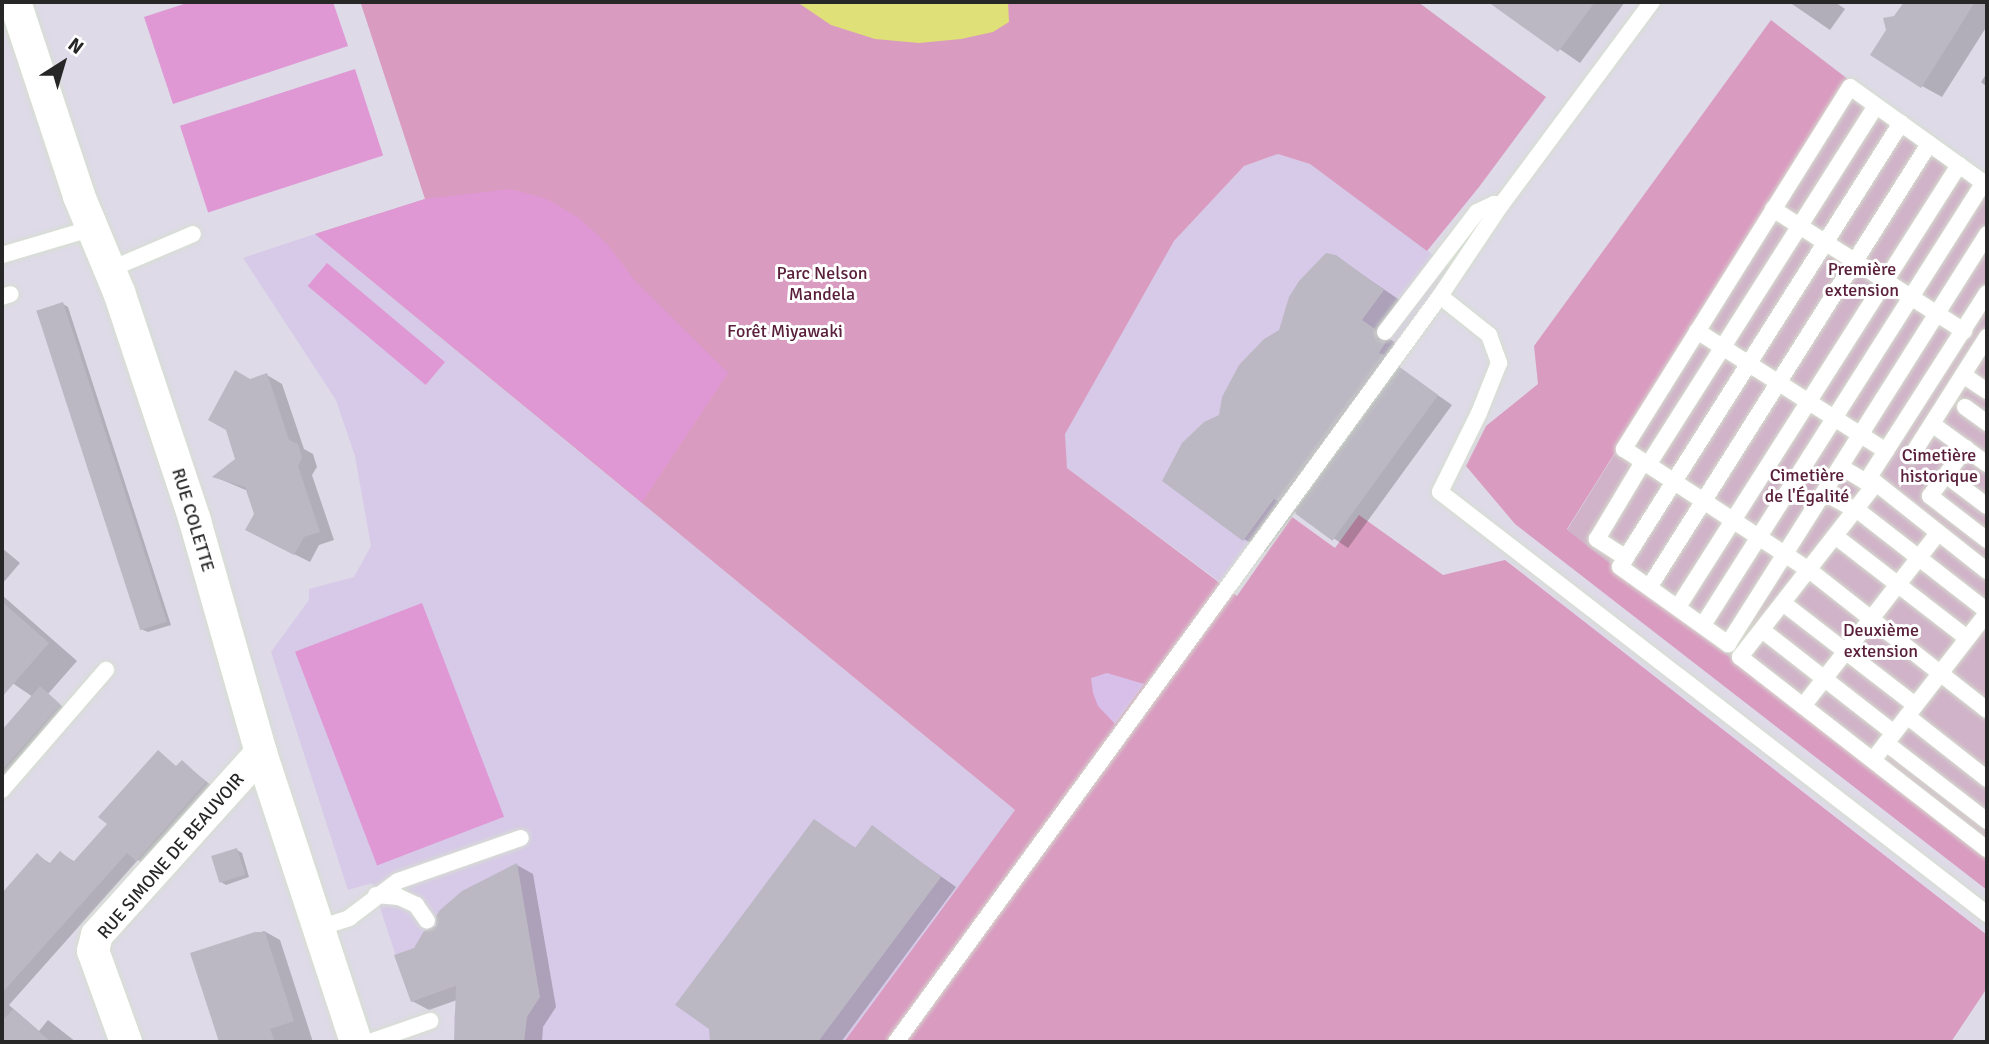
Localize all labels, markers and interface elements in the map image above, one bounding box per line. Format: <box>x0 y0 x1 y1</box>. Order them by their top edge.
north arrow <box>28 28 98 98</box>
text: N <box>63 33 88 60</box>
park label: Première extension <box>1825 259 1899 302</box>
park label: Parc Nelson Mandela <box>776 263 868 306</box>
park label: Forêt Miyawaki <box>727 320 843 342</box>
park label: Cimetière historique <box>1900 445 1978 488</box>
park label: Cimetière de l'Égalité <box>1765 465 1849 508</box>
street label: RUE COLETTE <box>167 466 219 574</box>
park label: Deuxième extension <box>1843 620 1919 662</box>
street label: RUE SIMONE DE BEAUVOIR <box>93 769 249 943</box>

